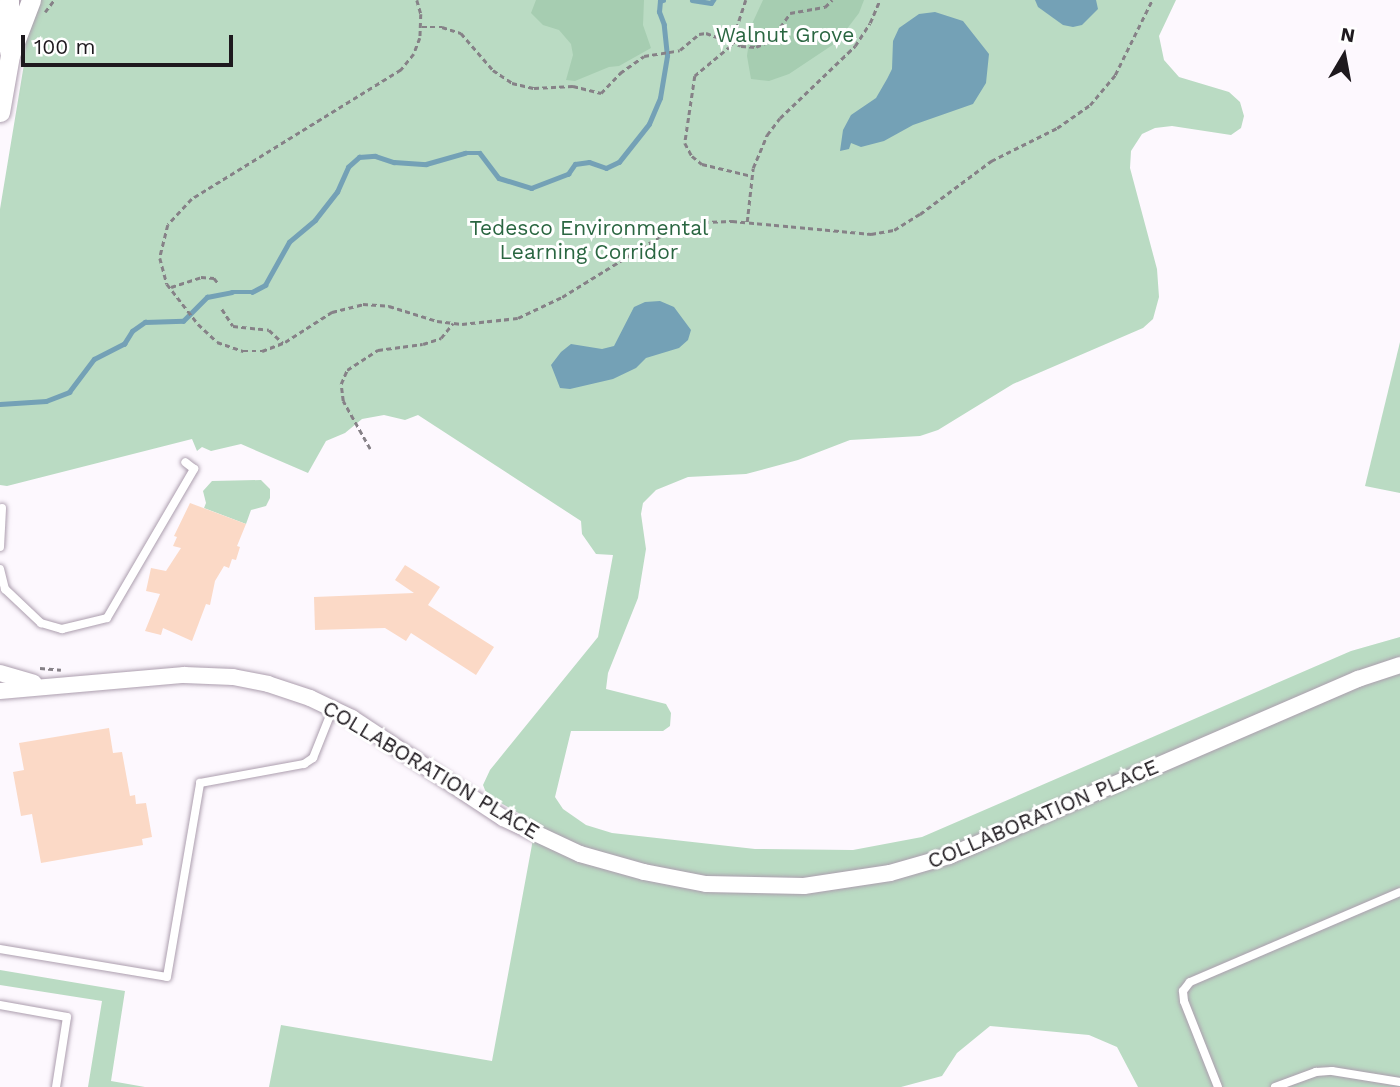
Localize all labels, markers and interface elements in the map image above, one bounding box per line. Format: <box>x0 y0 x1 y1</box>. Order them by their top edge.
scale bar <box>24 21 236 65</box>
north arrow <box>1309 21 1379 91</box>
park label: Walnut Grove <box>716 22 854 48</box>
text: N <box>1339 22 1357 47</box>
text: 100 m <box>34 34 96 59</box>
park label: Tedesco Environmental Learning Corridor <box>470 215 708 265</box>
street label: COLLABORATION PLACE <box>318 695 544 845</box>
street label: COLLABORATION PLACE <box>924 754 1162 874</box>

